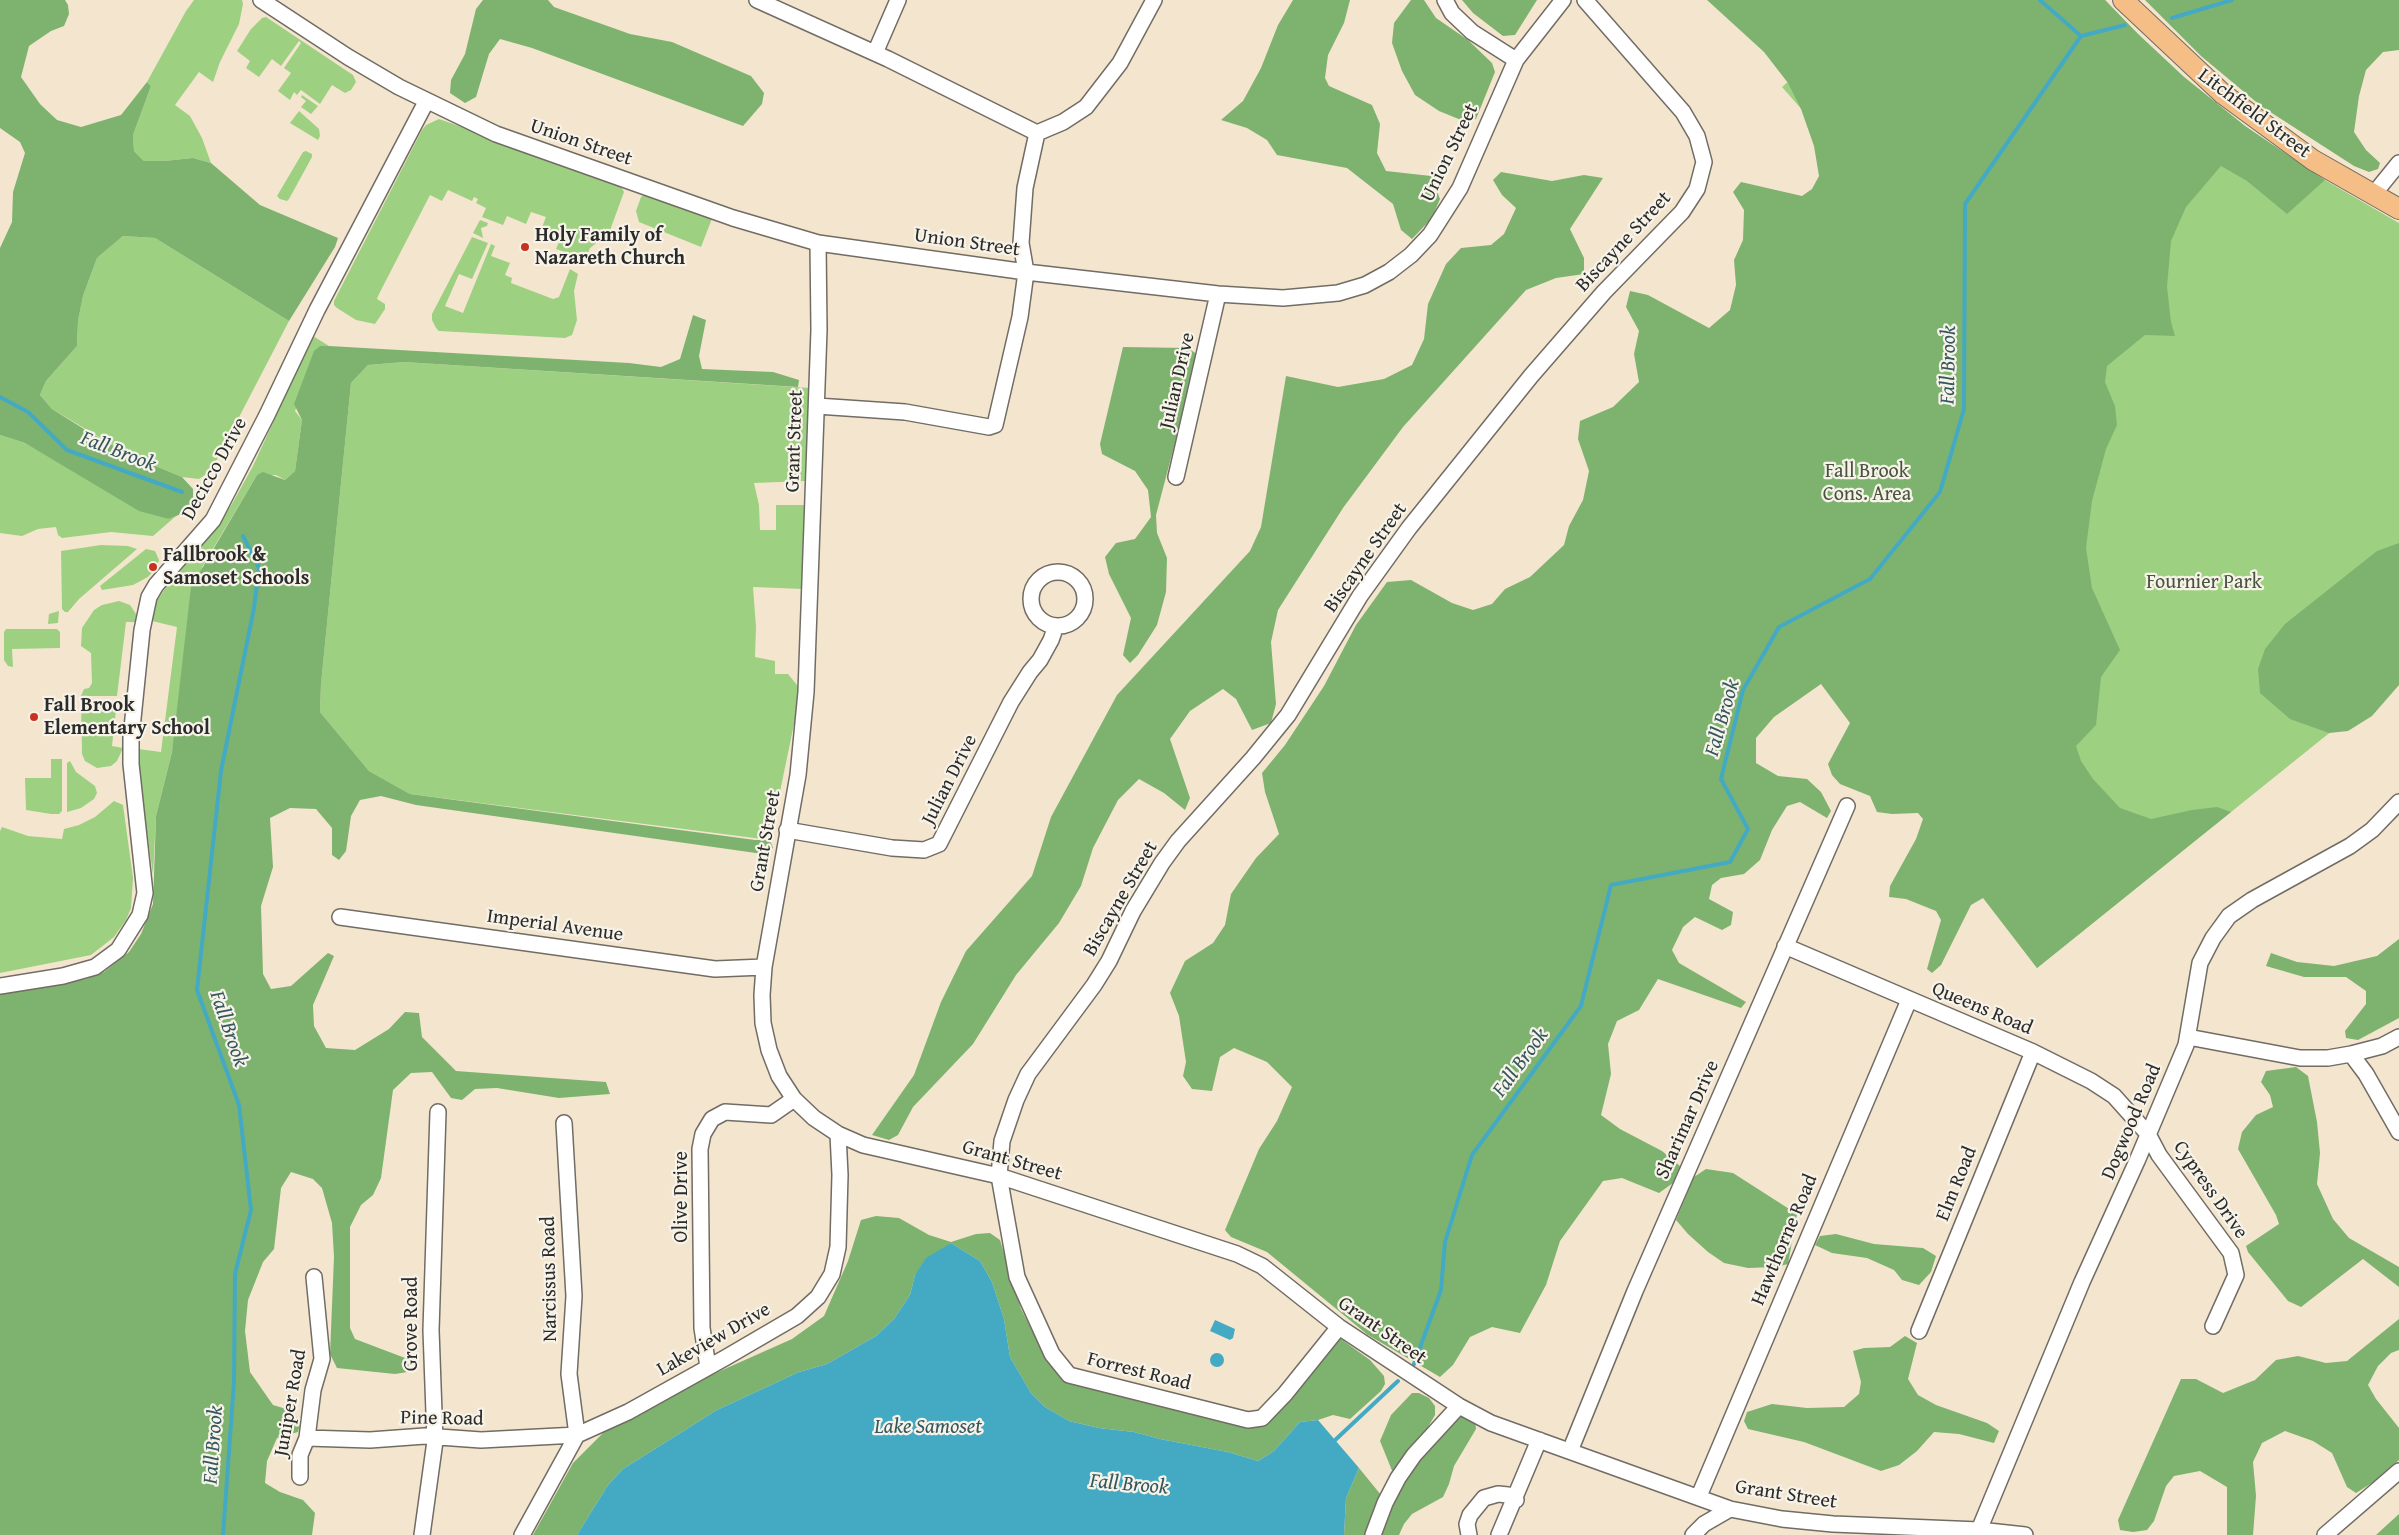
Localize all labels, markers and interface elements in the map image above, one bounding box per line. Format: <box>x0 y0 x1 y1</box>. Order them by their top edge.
street label: Litchfield Street <box>2193 64 2315 164</box>
street label: Union Street <box>1416 100 1484 206</box>
street label: Union Street <box>527 114 635 172</box>
street label: Biscayne Street <box>1571 187 1677 297</box>
place label: Holy Family of Nazareth Church <box>535 224 685 271</box>
street label: Union Street <box>913 224 1021 262</box>
marker: Holy Family of Nazareth Church <box>519 241 531 253</box>
water label: Fall Brook <box>1936 325 1962 405</box>
street label: Julian Drive <box>1155 330 1201 432</box>
street label: Grant Street <box>781 389 809 493</box>
street label: Decicco Drive <box>177 414 253 524</box>
water label: Fall Brook <box>77 426 159 478</box>
park label: Fall Brook Cons. Area <box>1823 460 1911 507</box>
street label: Biscayne Street <box>1319 498 1413 618</box>
place label: Fallbrook & Samoset Schools <box>163 544 309 591</box>
marker: Fallbrook & Samoset Schools <box>147 561 159 573</box>
park label: Fournier Park <box>2146 571 2262 595</box>
water label: Fall Brook <box>1700 677 1746 759</box>
place label: Fall Brook Elementary School <box>44 694 210 741</box>
marker: Fall Brook Elementary School <box>28 711 40 723</box>
street label: Julian Drive <box>917 731 983 829</box>
street label: Grant Street <box>745 788 787 894</box>
street label: Biscayne Street <box>1078 837 1164 961</box>
street label: Imperial Avenue <box>485 905 625 947</box>
street label: Queens Road <box>1928 977 2036 1041</box>
water label: Fall Brook <box>203 988 253 1070</box>
water label: Fall Brook <box>1488 1024 1554 1102</box>
street label: Sharimar Drive <box>1651 1057 1725 1183</box>
street label: Dogwood Road <box>2097 1060 2167 1184</box>
street label: Grant Street <box>959 1135 1065 1187</box>
street label: Cypress Drive <box>2167 1136 2253 1244</box>
street label: Elm Road <box>1931 1143 1983 1225</box>
street label: Olive Drive <box>670 1151 694 1243</box>
street label: Hawthorne Road <box>1747 1171 1823 1309</box>
street label: Narcissus Road <box>537 1216 563 1342</box>
street label: Grove Road <box>400 1277 424 1371</box>
street label: Grant Street <box>1333 1292 1431 1370</box>
street label: Lakeview Drive <box>653 1298 775 1382</box>
street label: Juniper Road <box>270 1347 312 1459</box>
street label: Forrest Road <box>1085 1348 1193 1396</box>
water label: Fall Brook <box>199 1405 229 1485</box>
street label: Pine Road <box>400 1406 484 1432</box>
water label: Lake Samoset <box>874 1415 982 1441</box>
water label: Fall Brook <box>1089 1469 1169 1501</box>
street label: Grant Street <box>1733 1475 1839 1515</box>

